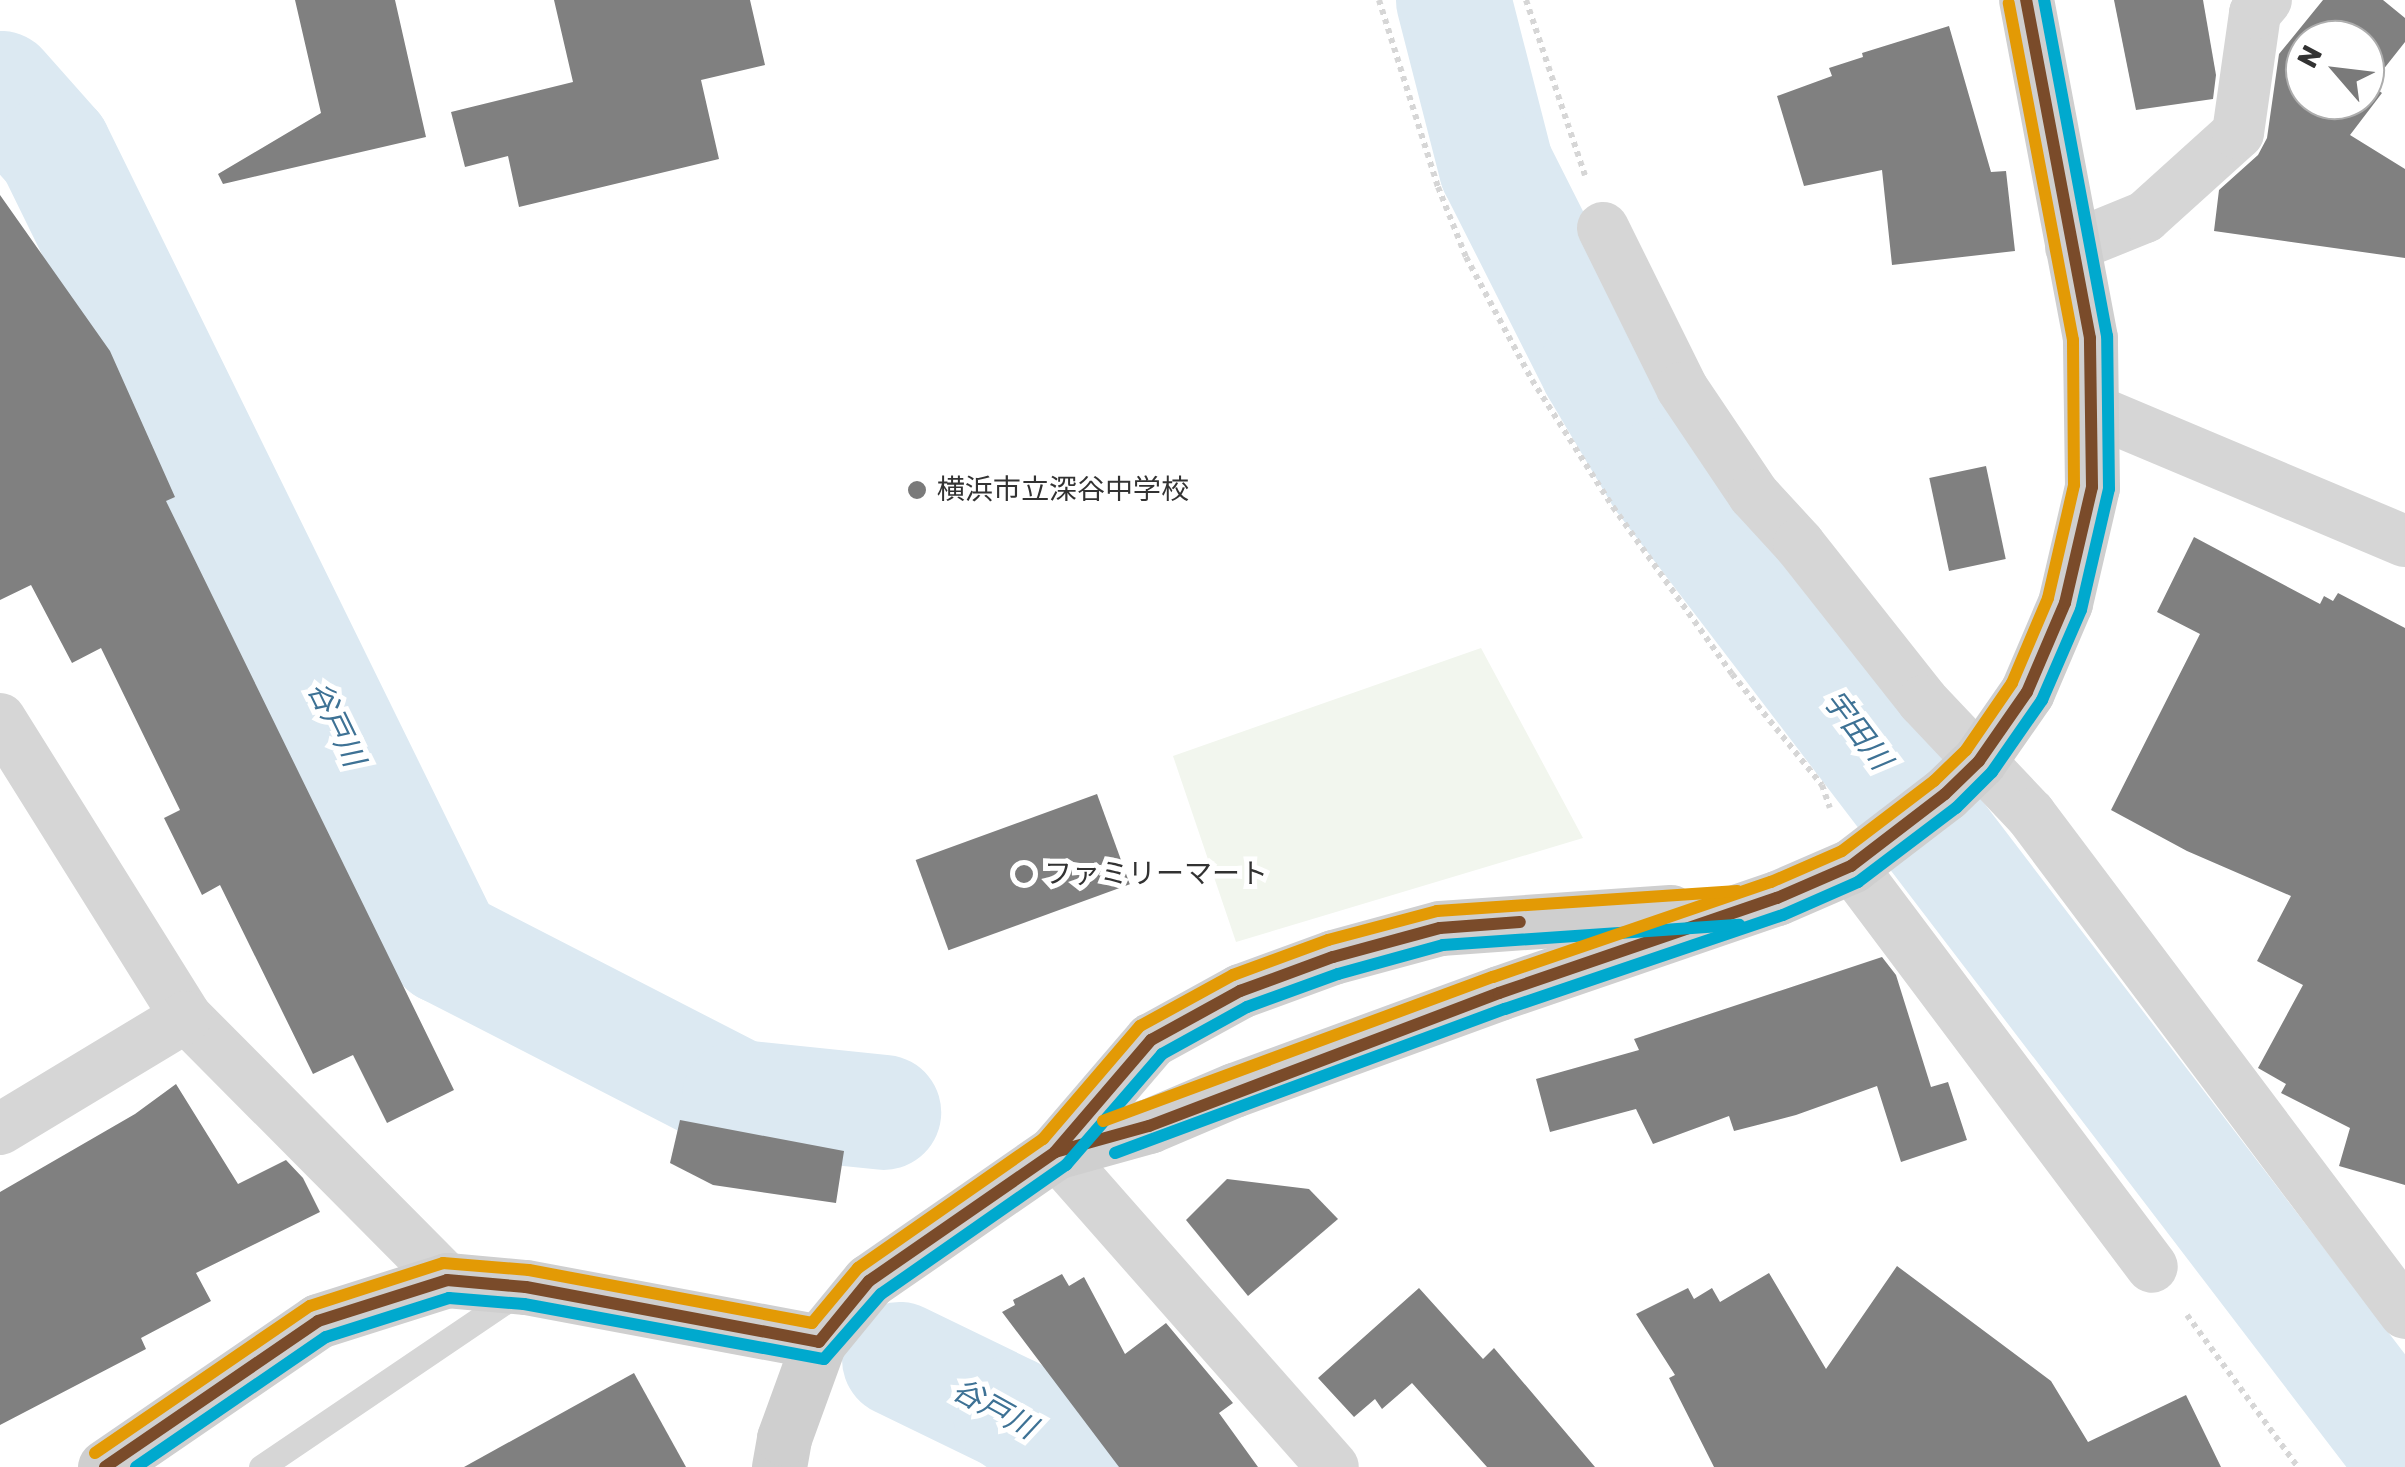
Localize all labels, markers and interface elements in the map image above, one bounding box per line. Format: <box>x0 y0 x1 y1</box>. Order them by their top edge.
north arrow <box>2285 20 2385 120</box>
text: N <box>2291 40 2329 73</box>
place label: 横浜市立深谷中学校 <box>937 473 1189 507</box>
marker: 横浜市立深谷中学校 <box>906 479 928 501</box>
water label: 谷戸川 <box>300 676 372 772</box>
water label: 宇田川 <box>1816 683 1898 777</box>
place label: ファミリーマート <box>1044 857 1268 891</box>
marker: ファミリーマート <box>1013 863 1035 885</box>
water label: 谷戸川 <box>946 1371 1042 1447</box>

